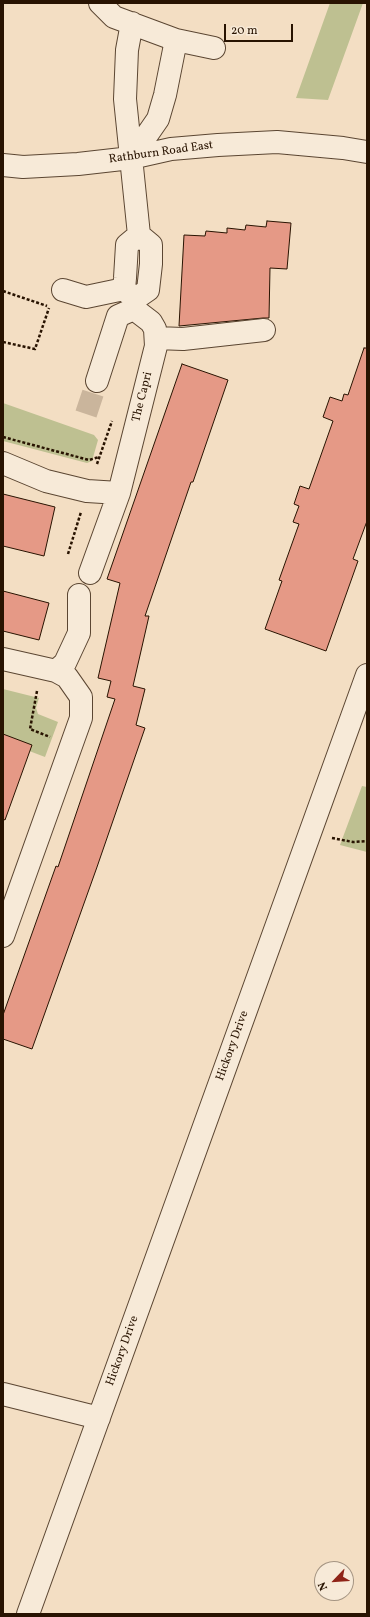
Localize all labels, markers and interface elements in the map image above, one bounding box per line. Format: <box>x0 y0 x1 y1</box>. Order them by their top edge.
scale bar <box>226 16 295 42</box>
text: 20 m <box>231 23 258 39</box>
street label: Rathburn Road East <box>108 139 214 167</box>
street label: The Capri <box>130 370 156 424</box>
street label: Hickory Drive <box>214 1009 252 1083</box>
street label: Hickory Drive <box>104 1314 142 1388</box>
north arrow <box>314 1561 354 1601</box>
text: N <box>315 1579 332 1593</box>

